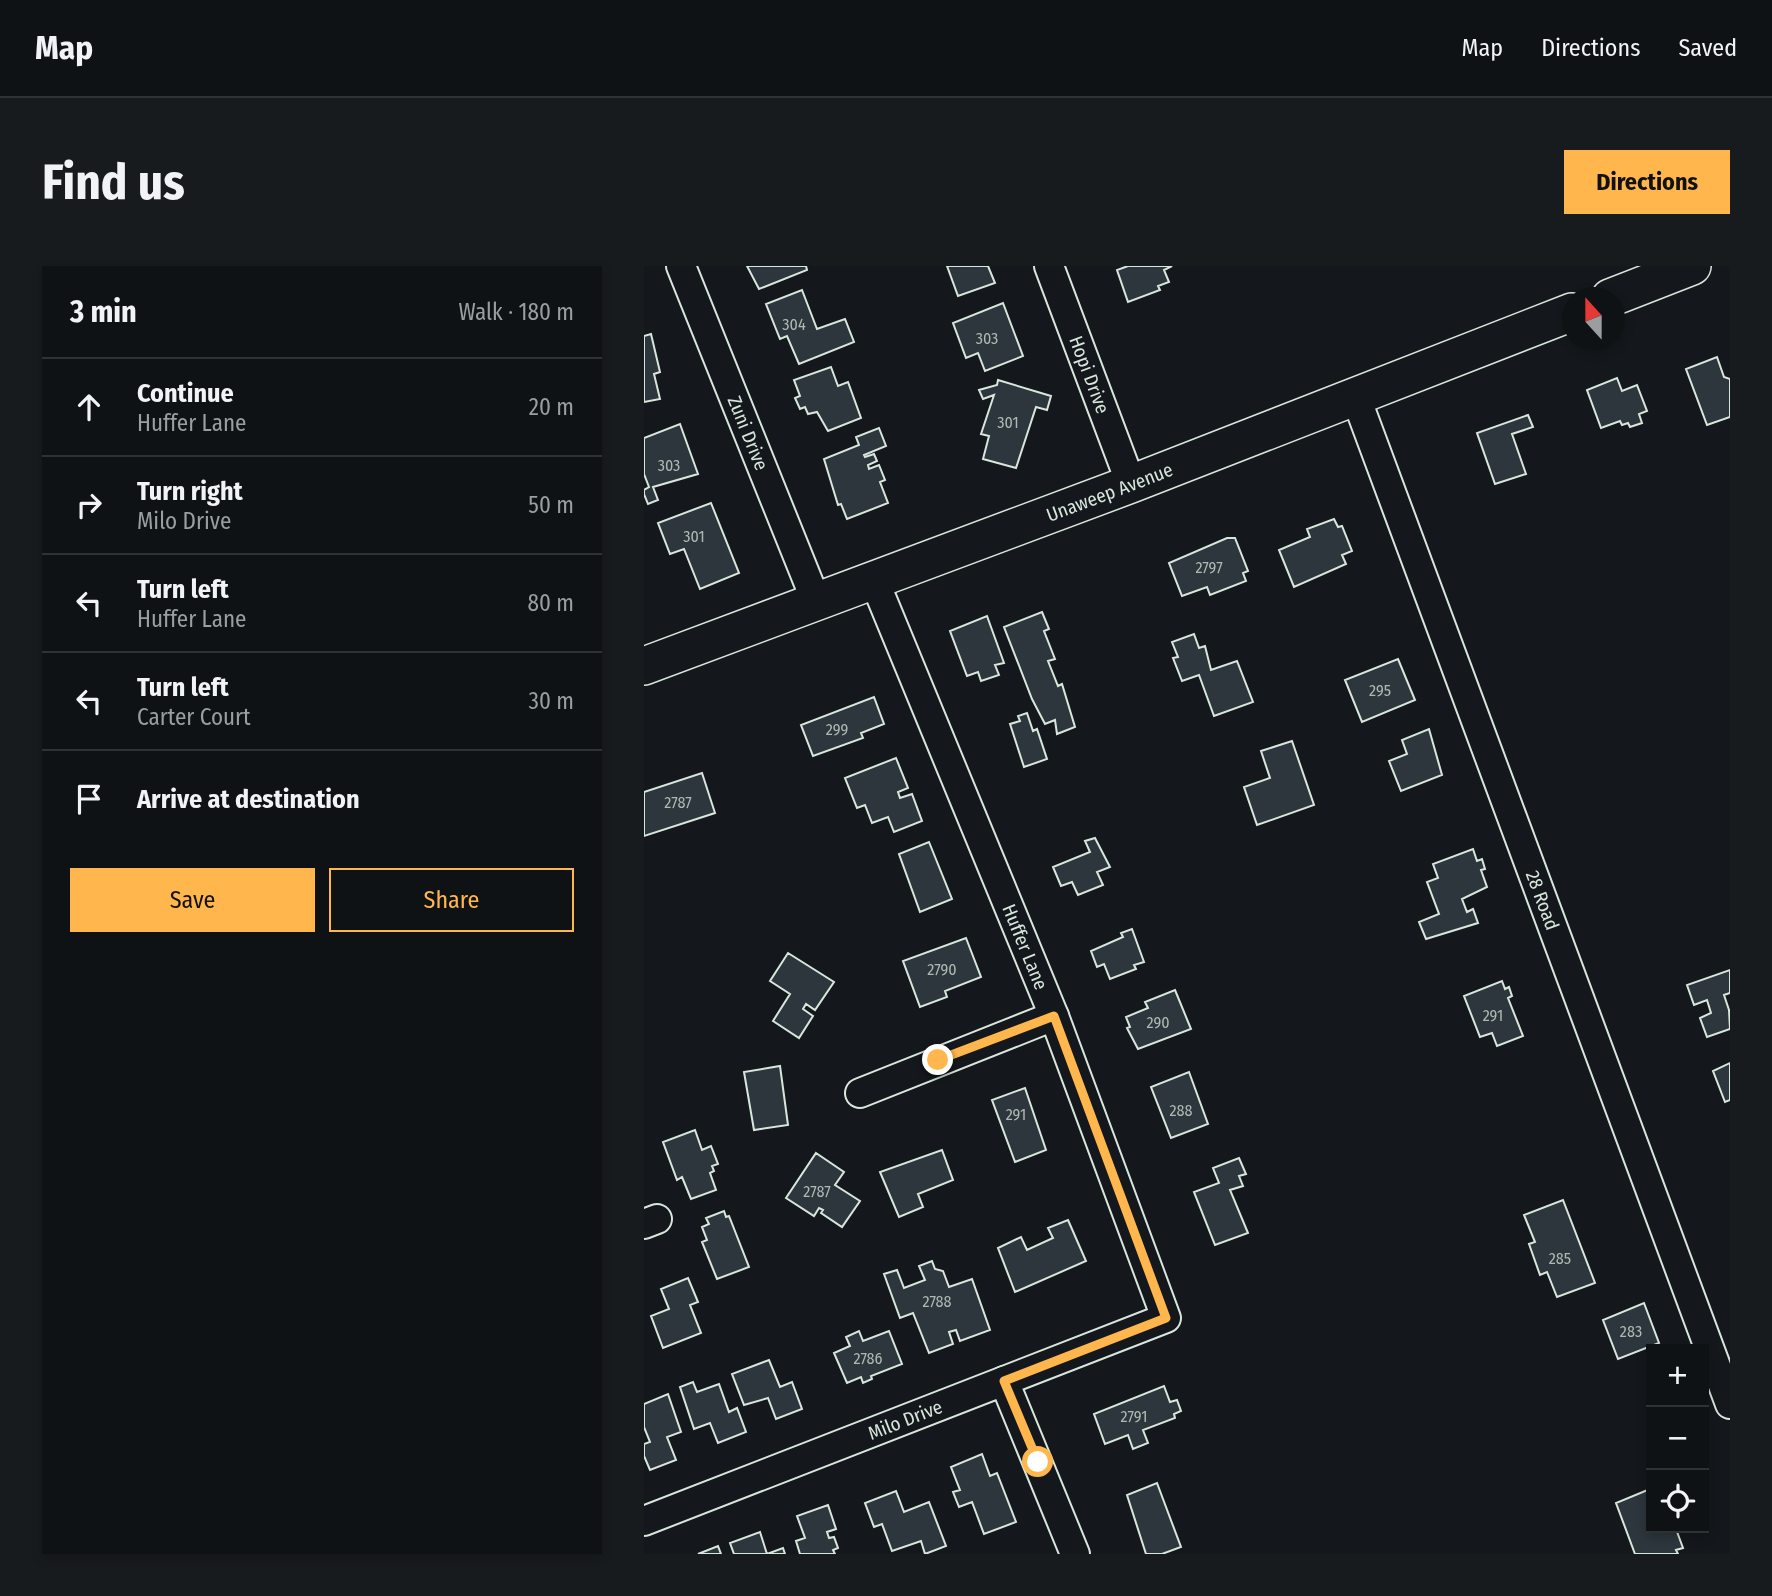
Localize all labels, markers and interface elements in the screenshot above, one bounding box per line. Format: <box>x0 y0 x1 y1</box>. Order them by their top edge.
text: Map <box>35 28 93 68</box>
text: Map <box>1462 34 1503 62</box>
text: Directions <box>1541 34 1640 62</box>
text: Saved <box>1678 34 1737 62</box>
button: Directions <box>1564 150 1730 214</box>
text: Find us <box>42 153 185 212</box>
north arrow <box>1562 287 1625 350</box>
text: 3 min <box>70 294 137 330</box>
text: Walk · 180 m <box>458 298 574 326</box>
house number: 304 <box>782 315 806 334</box>
house number: 303 <box>976 329 998 348</box>
street label: Hopi Drive <box>1065 333 1115 417</box>
text: Continue <box>137 378 234 409</box>
icon: ahead <box>70 388 108 426</box>
street label: Zuni Drive <box>723 392 774 473</box>
text: 20 m <box>529 393 574 421</box>
text: Huffer Lane <box>137 409 246 437</box>
house number: 301 <box>997 413 1019 432</box>
house number: 303 <box>658 456 680 475</box>
street label: Unaweep Avenue <box>1043 457 1176 526</box>
text: Turn right <box>137 476 243 507</box>
icon: right <box>70 486 108 524</box>
text: 50 m <box>528 491 574 519</box>
text: Milo Drive <box>137 507 231 535</box>
house number: 301 <box>683 527 705 546</box>
house number: 2797 <box>1195 558 1223 577</box>
text: Turn left <box>137 574 229 605</box>
icon: left <box>70 584 108 622</box>
text: 80 m <box>527 589 574 617</box>
text: Huffer Lane <box>137 605 246 633</box>
text: Turn left <box>137 672 229 703</box>
house number: 295 <box>1369 681 1391 700</box>
icon: left <box>70 682 108 720</box>
text: 30 m <box>529 687 574 715</box>
text: Carter Court <box>137 703 251 731</box>
house number: 299 <box>826 720 848 739</box>
icon: arrive <box>70 780 108 818</box>
text: Arrive at destination <box>137 784 360 815</box>
house number: 2787 <box>664 793 692 812</box>
street label: 28 Road <box>1521 867 1564 933</box>
button: Save <box>70 868 315 932</box>
button: Share <box>329 868 574 932</box>
street label: Huffer Lane <box>997 901 1053 993</box>
house number: 2790 <box>927 960 957 979</box>
house number: 291 <box>1483 1006 1503 1025</box>
house number: 290 <box>1146 1013 1170 1032</box>
route end <box>922 1044 953 1075</box>
house number: 288 <box>1169 1101 1193 1120</box>
house number: 291 <box>1006 1105 1026 1124</box>
house number: 2787 <box>803 1182 831 1201</box>
house number: 285 <box>1549 1249 1571 1268</box>
house number: 2788 <box>922 1292 952 1311</box>
house number: 283 <box>1620 1322 1642 1341</box>
map controls <box>1646 1344 1709 1533</box>
button: + <box>1646 1344 1709 1407</box>
house number: 2786 <box>853 1349 883 1368</box>
street label: Milo Drive <box>864 1395 945 1444</box>
house number: 2791 <box>1121 1407 1147 1426</box>
button: − <box>1646 1407 1709 1470</box>
route start <box>1022 1446 1053 1477</box>
button: locate <box>1646 1470 1709 1533</box>

